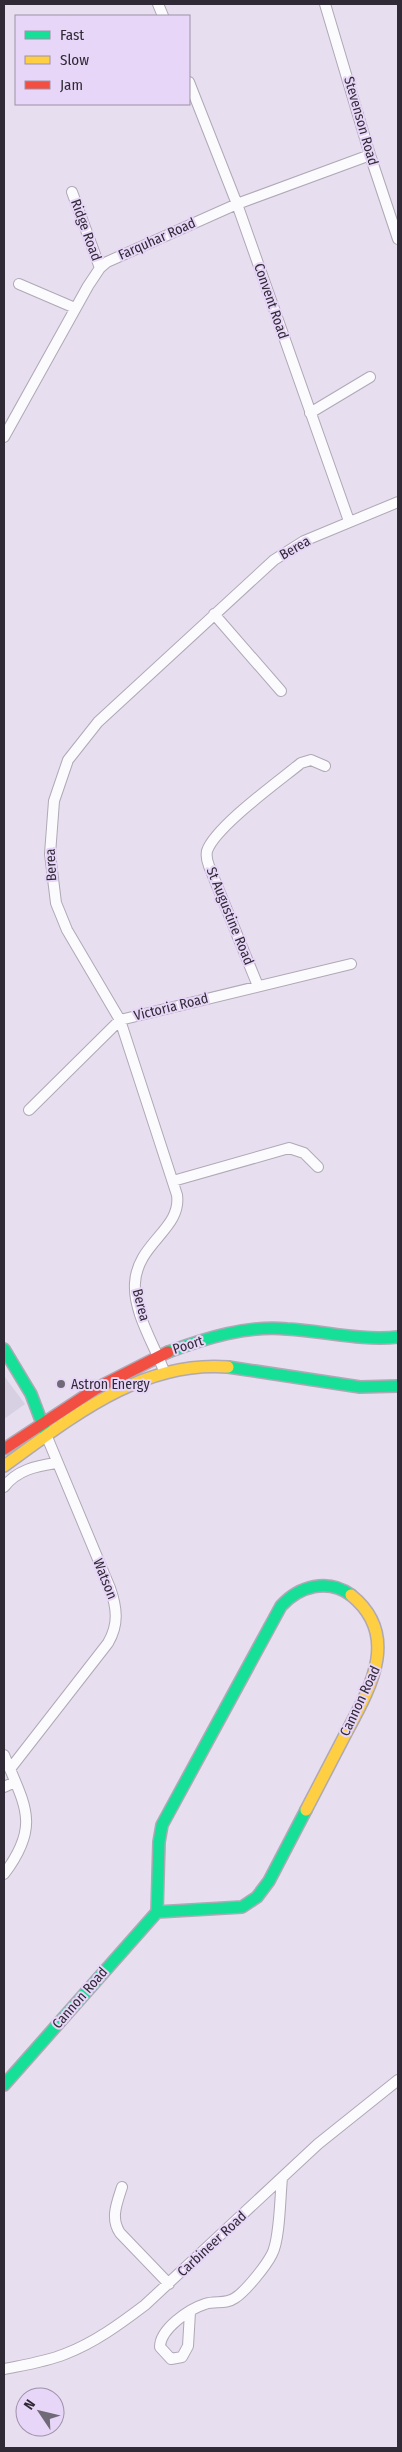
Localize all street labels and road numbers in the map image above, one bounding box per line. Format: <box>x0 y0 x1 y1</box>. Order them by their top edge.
street label: Stevenson Road <box>340 75 382 167</box>
street label: Ridge Road <box>67 197 105 263</box>
street label: Farquhar Road <box>116 214 198 264</box>
street label: Convent Road <box>250 261 292 341</box>
street label: Berea <box>277 532 314 564</box>
street label: Berea <box>42 848 60 882</box>
street label: St Augustine Road <box>203 865 257 967</box>
street label: Victoria Road <box>132 990 210 1024</box>
street label: Berea <box>129 1287 153 1323</box>
street label: Poort <box>171 1332 206 1358</box>
street label: Watson <box>89 1556 121 1602</box>
street label: Cannon Road <box>336 1663 384 1739</box>
street label: Cannon Road <box>49 1964 111 2032</box>
street label: Carbineer Road <box>174 2208 250 2280</box>

